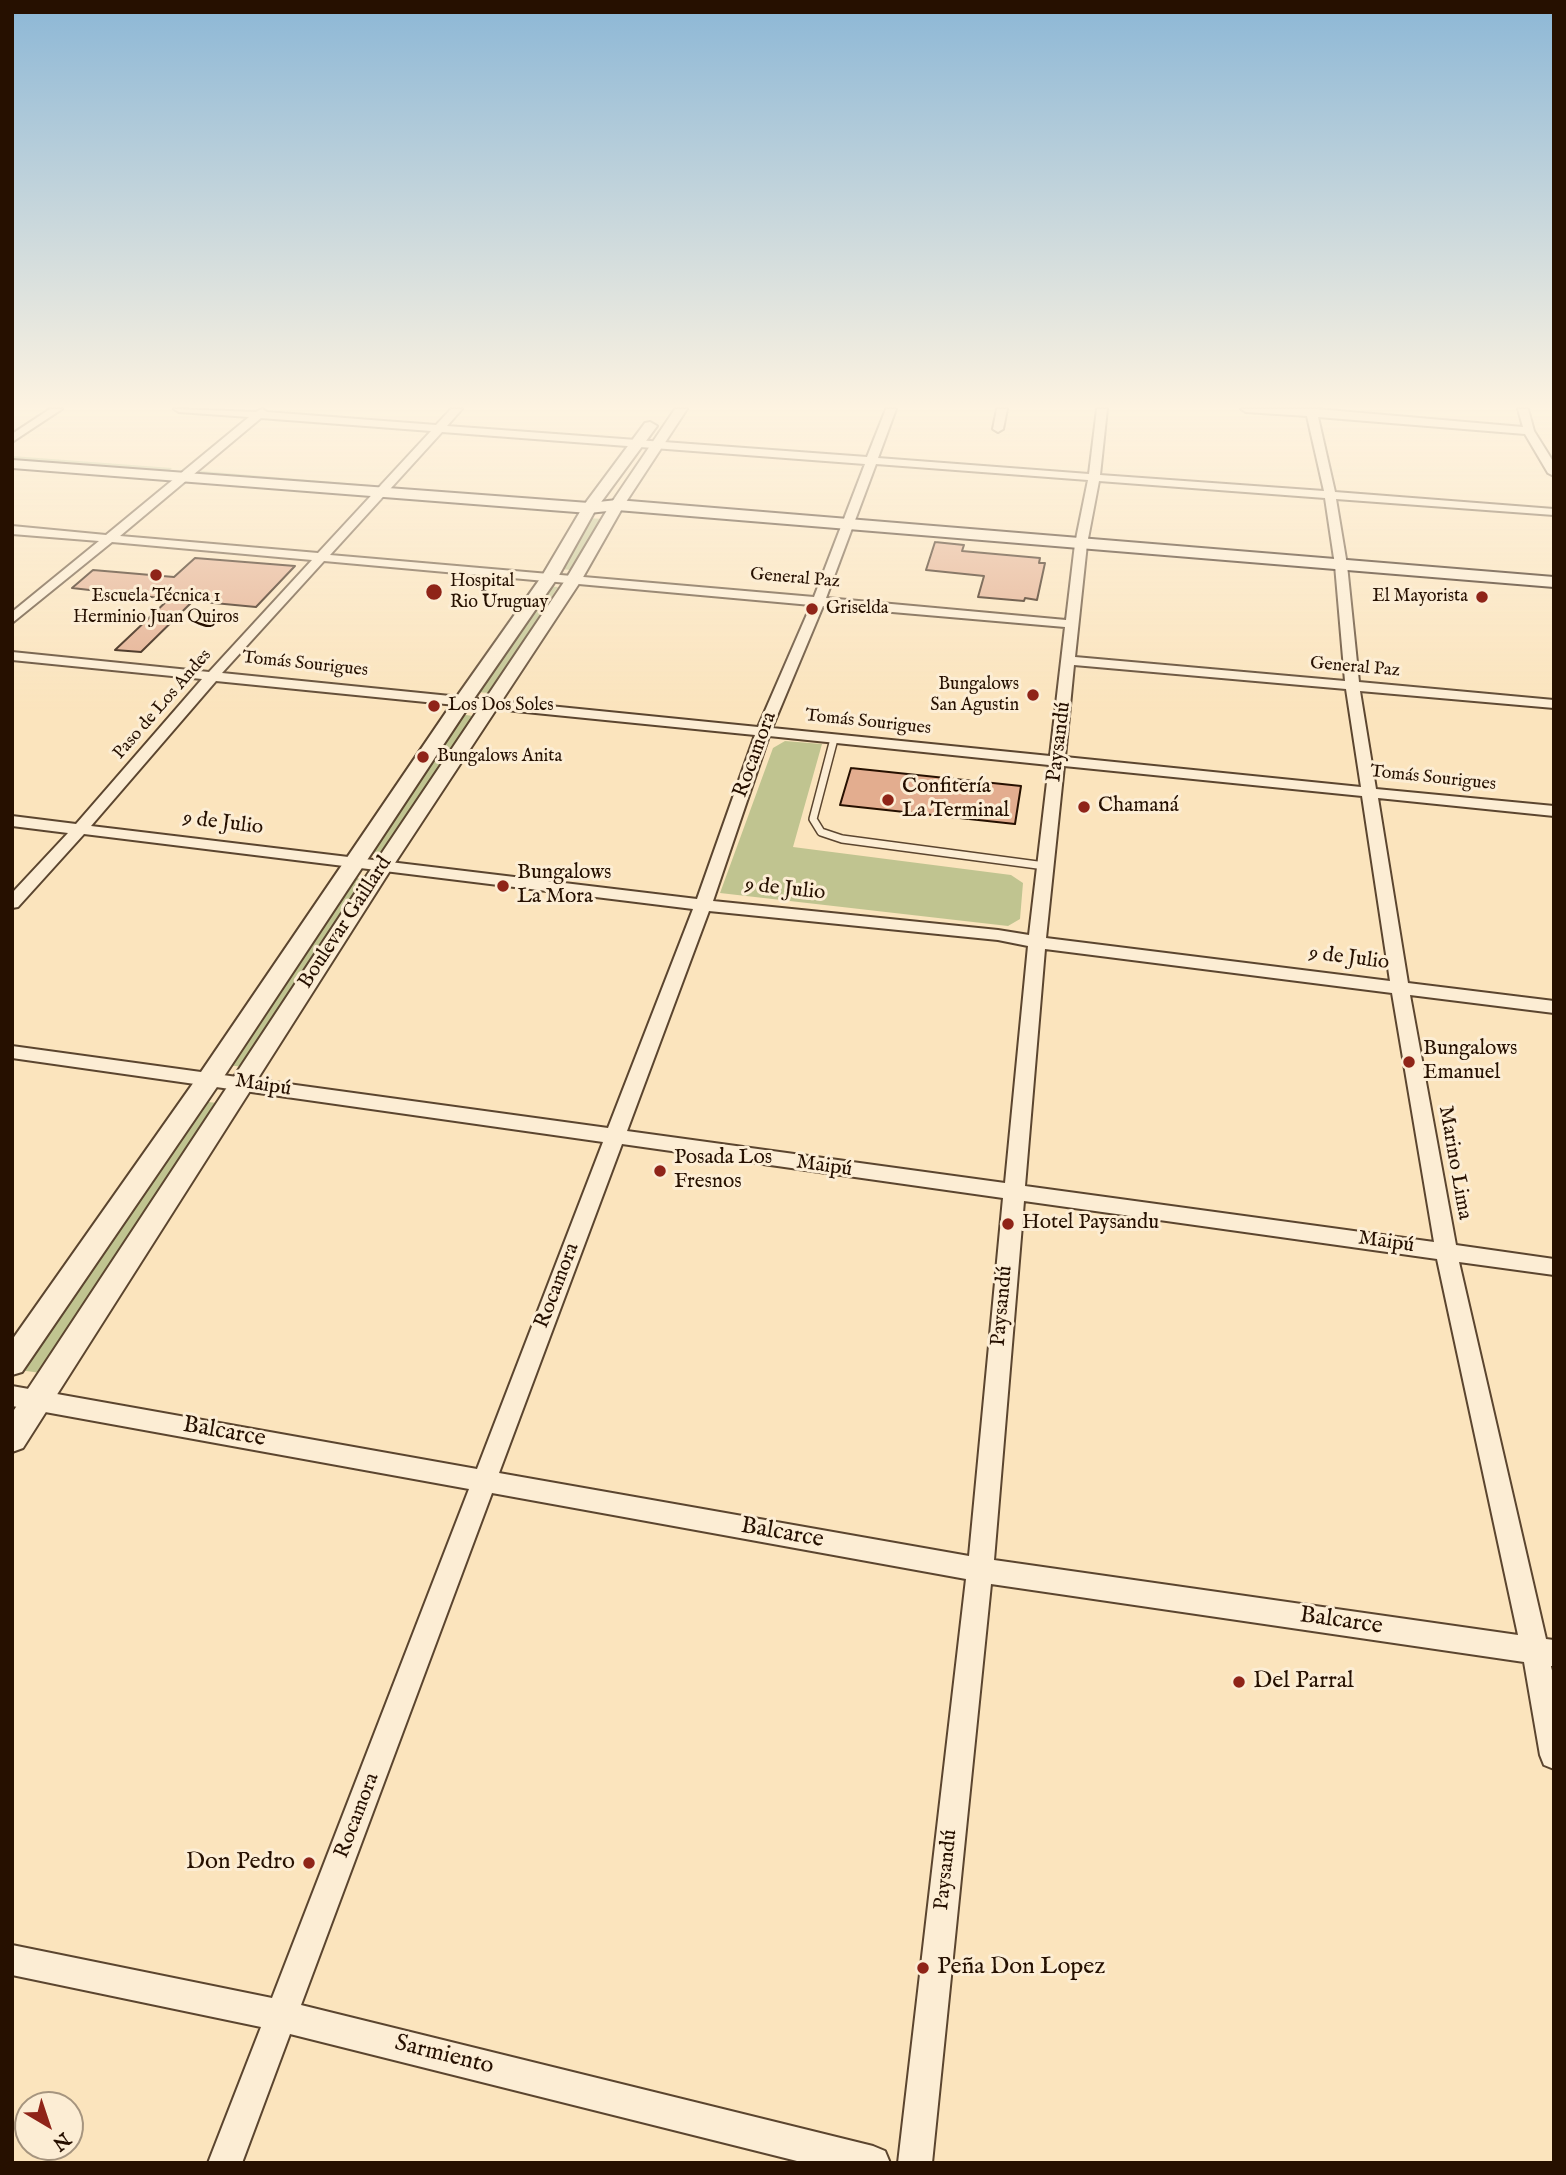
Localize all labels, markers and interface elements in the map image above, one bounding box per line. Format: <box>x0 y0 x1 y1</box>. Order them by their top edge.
street label: General Paz <box>749 564 841 594</box>
marker: Escuela Técnica 1 Herminio Juan Quiros <box>148 567 164 583</box>
place label: Hospital Rio Uruguay <box>450 571 548 614</box>
marker: Hospital Rio Uruguay <box>424 582 444 602</box>
place label: Escuela Técnica 1 Herminio Juan Quiros <box>73 586 239 628</box>
place label: El Mayorista <box>1372 586 1468 608</box>
marker: El Mayorista <box>1474 589 1490 605</box>
place label: Griselda <box>826 598 889 620</box>
marker: Griselda <box>804 601 820 617</box>
street label: Paso de Los Andes <box>109 646 217 764</box>
street label: Tomás Sourigues <box>241 648 369 682</box>
street label: General Paz <box>1309 653 1401 683</box>
place label: Bungalows San Agustin <box>930 674 1019 716</box>
marker: Bungalows San Agustin <box>1025 687 1041 703</box>
place label: Los Dos Soles <box>448 695 554 717</box>
marker: Los Dos Soles <box>426 698 442 714</box>
street label: Paysandú <box>1043 700 1077 784</box>
street label: Tomás Sourigues <box>804 706 932 740</box>
street label: Rocamora <box>729 709 783 801</box>
place label: Bungalows Anita <box>437 746 562 768</box>
marker: Bungalows Anita <box>415 749 431 765</box>
street label: Tomás Sourigues <box>1369 762 1497 796</box>
place label: Confitería La Terminal <box>902 775 1009 825</box>
marker: Confitería La Terminal <box>880 792 896 808</box>
place label: Chamaná <box>1098 794 1179 820</box>
marker: Chamaná <box>1076 799 1092 815</box>
street label: 9 de Julio <box>181 807 265 841</box>
street label: Boulevar Gaillard <box>294 852 398 994</box>
place label: Bungalows La Mora <box>517 861 611 911</box>
street label: 9 de Julio <box>744 873 826 907</box>
marker: Bungalows La Mora <box>495 878 511 894</box>
street label: 9 de Julio <box>1307 942 1391 976</box>
place label: Bungalows Emanuel <box>1423 1037 1517 1087</box>
marker: Bungalows Emanuel <box>1401 1054 1417 1070</box>
street label: Maipú <box>233 1069 293 1103</box>
street label: Marino Lima <box>1432 1104 1476 1222</box>
place label: Posada Los Fresnos <box>674 1146 772 1196</box>
street label: Maipú <box>794 1151 854 1183</box>
marker: Posada Los Fresnos <box>652 1163 668 1179</box>
place label: Hotel Paysandu <box>1022 1211 1159 1237</box>
marker: Hotel Paysandu <box>1000 1216 1016 1232</box>
street label: Maipú <box>1356 1227 1416 1259</box>
street label: Rocamora <box>530 1240 586 1332</box>
street label: Paysandú <box>987 1265 1019 1347</box>
street label: Balcarce <box>180 1412 268 1454</box>
street label: Balcarce <box>738 1513 826 1555</box>
street label: Balcarce <box>1298 1602 1384 1642</box>
place label: Del Parral <box>1253 1668 1354 1696</box>
marker: Del Parral <box>1231 1674 1247 1690</box>
street label: Rocamora <box>330 1770 386 1862</box>
street label: Paysandú <box>930 1828 964 1912</box>
place label: Don Pedro <box>186 1849 295 1877</box>
marker: Don Pedro <box>301 1855 317 1871</box>
place label: Peña Don Lopez <box>937 1954 1105 1982</box>
marker: Peña Don Lopez <box>915 1960 931 1976</box>
street label: Sarmiento <box>391 2030 497 2082</box>
north arrow <box>14 2091 84 2161</box>
text: N <box>47 2126 75 2155</box>

